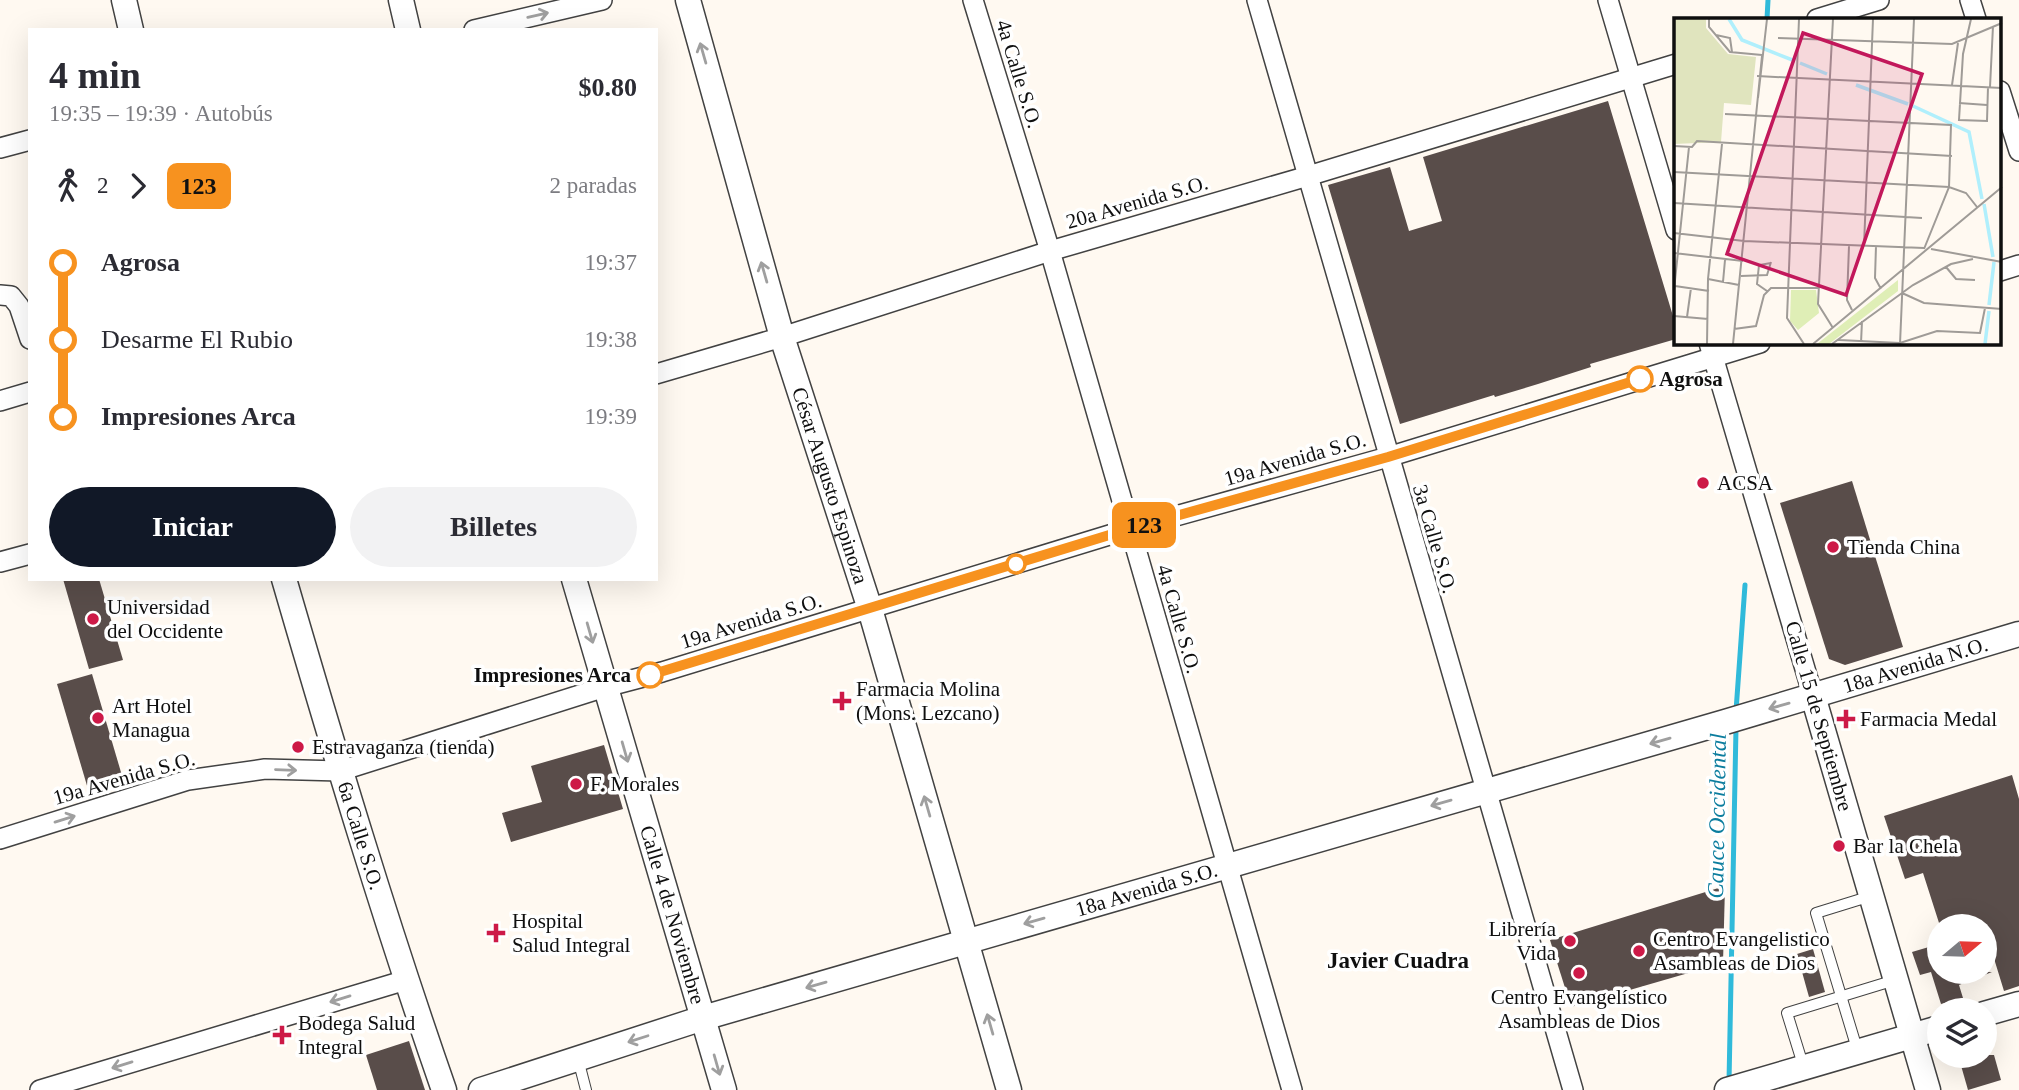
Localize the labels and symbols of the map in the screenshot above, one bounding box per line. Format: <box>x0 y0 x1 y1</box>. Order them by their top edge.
one-way arrow <box>526 8 549 21</box>
street label: 4a Calle S.O. <box>991 17 1047 131</box>
inset map <box>1674 18 2002 345</box>
one-way arrow <box>695 42 708 64</box>
street label: 20a Avenida S.O. <box>1063 170 1211 234</box>
one-way arrow <box>757 261 770 283</box>
marker: Agrosa <box>1627 366 1653 392</box>
place label: Agrosa <box>1659 367 1723 391</box>
street label: César Augusto Espinoza <box>787 384 873 588</box>
street label: 19a Avenida S.O. <box>1221 427 1369 491</box>
place label: ACSA <box>1717 471 1774 495</box>
marker: ACSA <box>1695 475 1711 491</box>
street label: 3a Calle S.O. <box>1408 482 1462 596</box>
line badge: 123 <box>1104 502 1184 548</box>
place label: Tienda China <box>1847 535 1961 559</box>
marker: Tienda China <box>1825 539 1841 555</box>
unlabelled marker <box>1006 554 1026 574</box>
street label: 4a Calle S.O. <box>1152 562 1206 676</box>
street label: 19a Avenida S.O. <box>677 588 825 654</box>
place label: Universidad del Occidente <box>107 595 223 643</box>
marker: Universidad del Occidente <box>85 611 101 627</box>
street label: Calle 15 de Septiembre <box>1780 618 1858 814</box>
one-way arrow <box>584 622 597 644</box>
street label: 18a Avenida N.O. <box>1840 632 1991 698</box>
marker: Impresiones Arca <box>637 662 663 688</box>
place label: Impresiones Arca <box>474 663 631 687</box>
place label: Farmacia Molina (Mons. Lezcano) <box>856 677 1001 725</box>
marker: Farmacia Molina (Mons. Lezcano) <box>834 693 850 709</box>
place label: Art Hotel Managua <box>112 694 192 742</box>
one-way arrow <box>1768 701 1790 714</box>
place label: Farmacia Medal <box>1860 707 1997 731</box>
marker: Art Hotel Managua <box>90 710 106 726</box>
marker: Farmacia Medal <box>1838 711 1854 727</box>
water label: Cauce Occidental <box>1703 733 1731 899</box>
place label: Estravaganza (tienda) <box>312 735 494 759</box>
one-way arrow <box>1649 735 1671 748</box>
marker: Estravaganza (tienda) <box>290 739 306 755</box>
one-way arrow <box>619 741 632 763</box>
street label: 19a Avenida S.O. <box>50 746 198 810</box>
one-way arrow <box>274 763 297 777</box>
place label: F. Morales <box>590 772 679 796</box>
marker: F. Morales <box>568 776 584 792</box>
street label: 6a Calle S.O. <box>333 779 389 893</box>
one-way arrow <box>920 795 933 818</box>
one-way arrow <box>1430 798 1452 811</box>
one-way arrow <box>54 811 76 824</box>
street label: Calle 4 de Noviembre <box>635 823 710 1007</box>
place label: Bar la Chela <box>1853 834 1959 858</box>
marker: Bar la Chela <box>1831 838 1847 854</box>
street label: 18a Avenida S.O. <box>1073 858 1220 922</box>
place label: Hospital Salud Integral <box>512 909 631 957</box>
north arrow <box>1927 914 1997 984</box>
one-way arrow <box>1024 916 1046 929</box>
place label: Librería Vida <box>1488 917 1557 965</box>
marker: Hospital Salud Integral <box>486 923 506 943</box>
place label: Centro Evangelistico Asambleas de Dios <box>1653 927 1830 975</box>
marker: Librería Vida <box>1562 933 1578 949</box>
marker: Centro Evangelistico Asambleas de Dios <box>1631 943 1647 959</box>
district label: Javier Cuadra <box>1327 948 1470 973</box>
marker: Centro Evangelístico Asambleas de Dios <box>1571 965 1587 981</box>
one-way arrow <box>805 979 827 992</box>
place label: Centro Evangelístico Asambleas de Dios <box>1491 985 1667 1033</box>
one-way arrow <box>329 994 351 1007</box>
place label: Bodega Salud Integral <box>298 1011 416 1059</box>
one-way arrow <box>983 1014 996 1036</box>
marker: Bodega Salud Integral <box>272 1025 292 1045</box>
one-way arrow <box>627 1033 649 1046</box>
one-way arrow <box>711 1053 724 1075</box>
one-way arrow <box>112 1060 134 1072</box>

